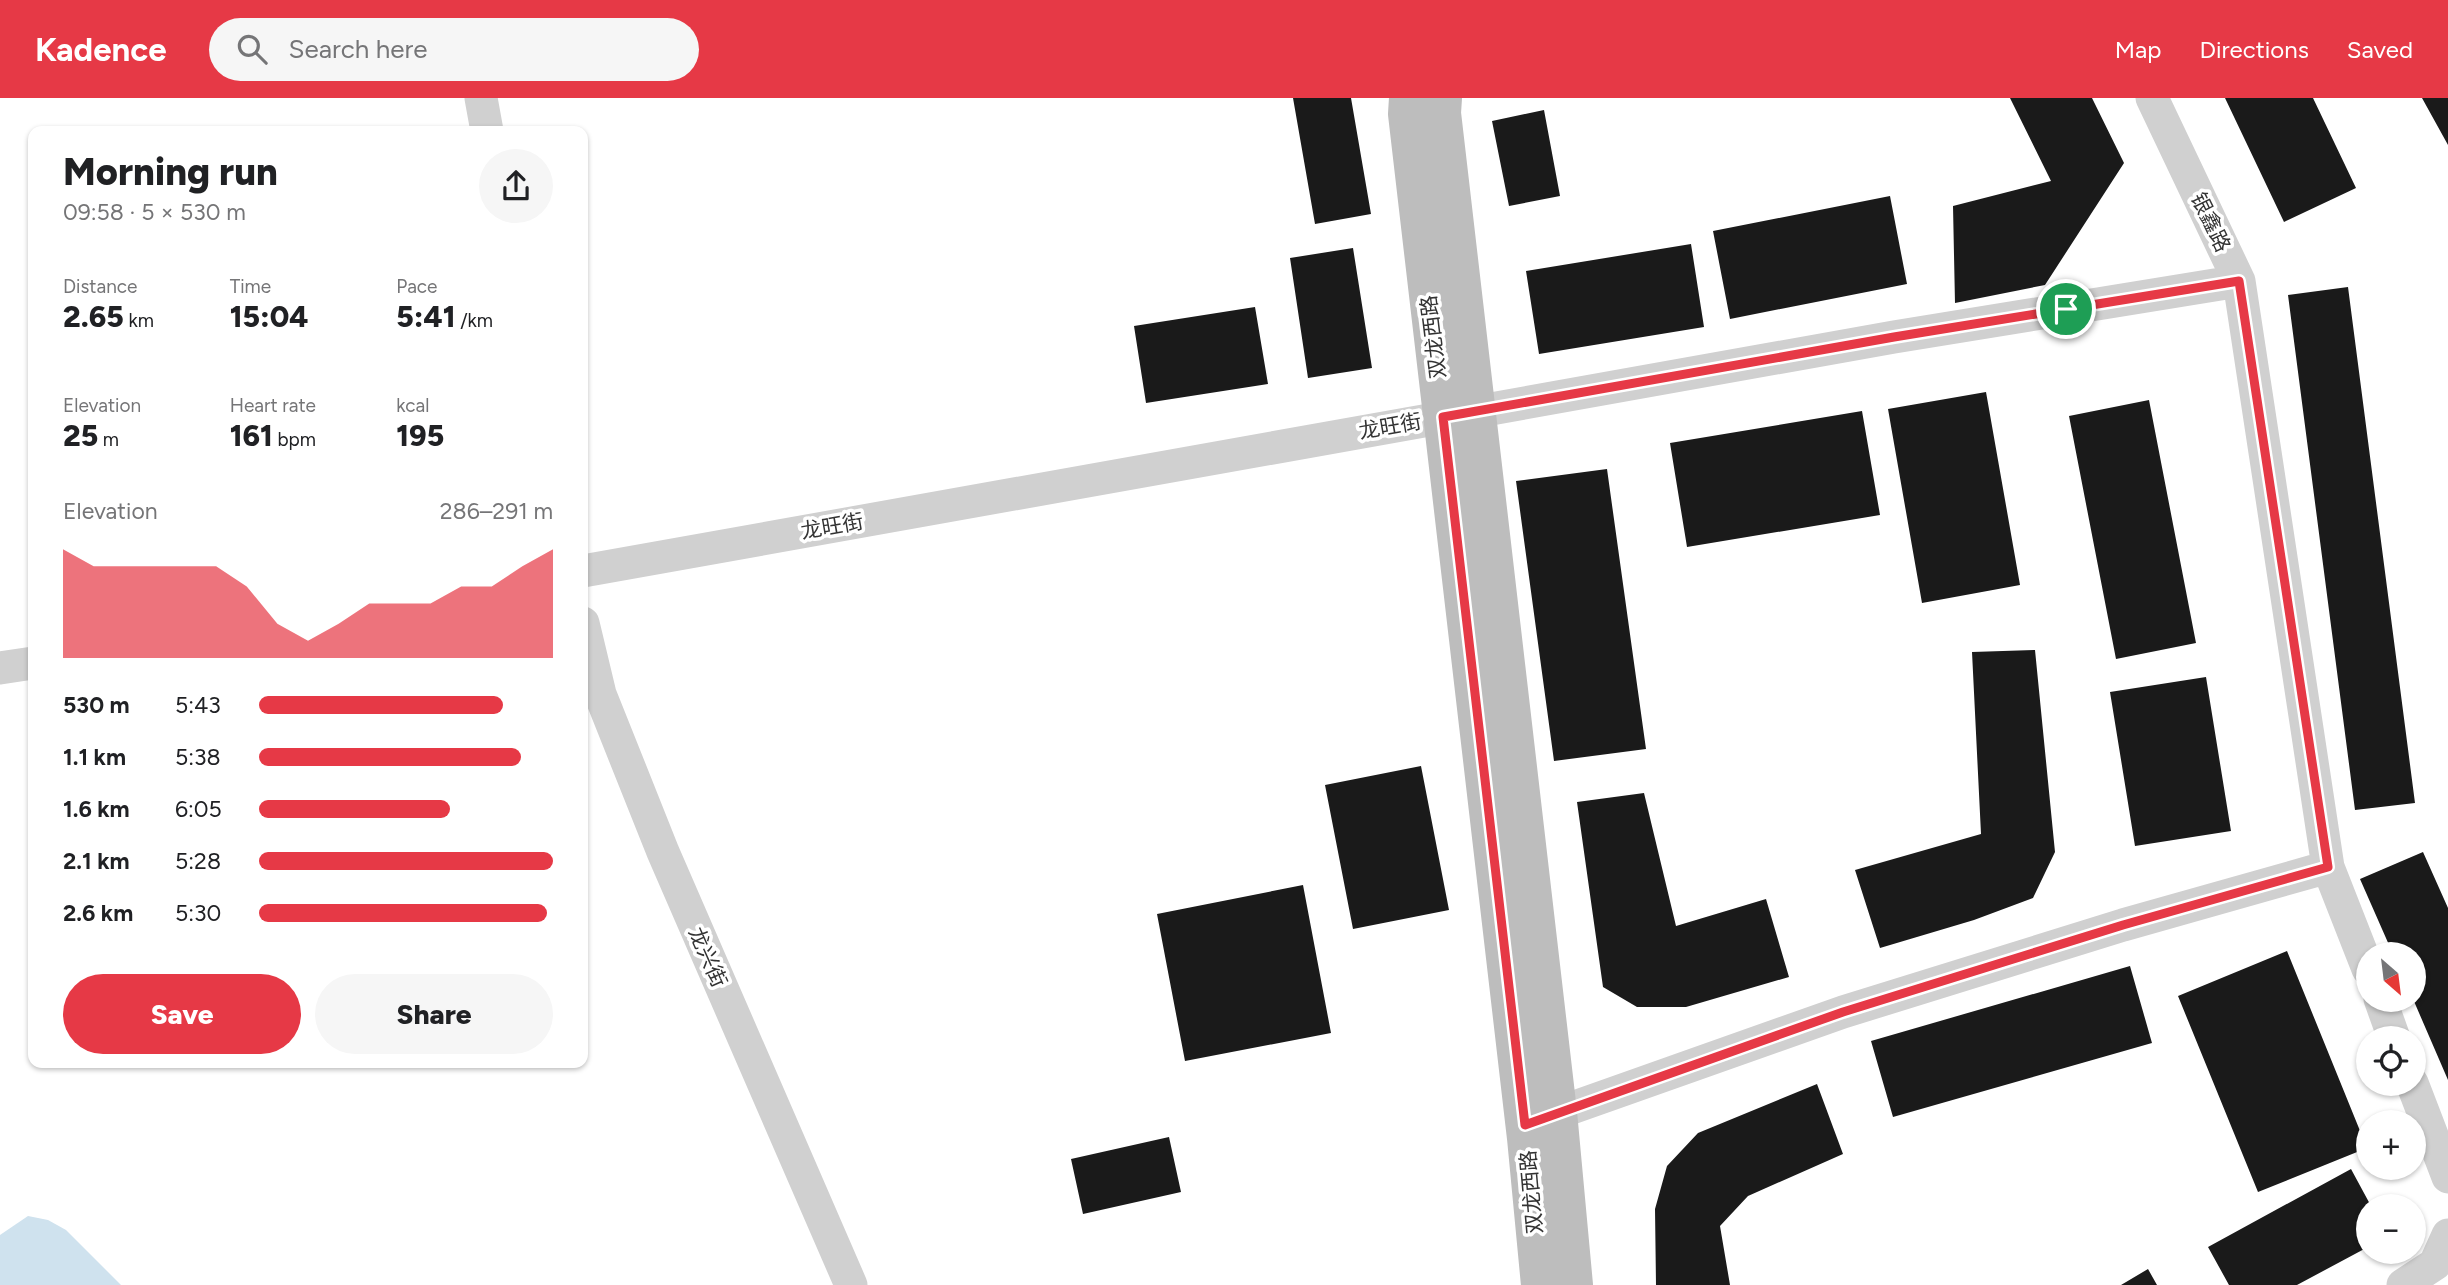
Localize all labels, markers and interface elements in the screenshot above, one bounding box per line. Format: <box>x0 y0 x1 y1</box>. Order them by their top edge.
search box <box>209 18 699 81</box>
text: Kadence <box>35 30 167 69</box>
icon: search <box>233 30 271 68</box>
text: Search here <box>289 33 427 65</box>
text: Map <box>2115 35 2161 64</box>
text: Directions <box>2199 35 2309 64</box>
text: Saved <box>2347 35 2413 64</box>
text: Morning run <box>63 149 278 195</box>
button: share <box>479 149 553 223</box>
street label: 银鑫路 <box>2186 188 2236 256</box>
text: 09:58 · 5 × 530 m <box>63 198 246 226</box>
text: Distance <box>63 275 137 298</box>
text: Time <box>230 275 271 298</box>
text: Pace <box>396 275 437 298</box>
pin <box>2036 279 2096 339</box>
icon: arrive <box>2047 290 2085 328</box>
street label: 双龙西路 <box>1415 294 1451 380</box>
text: 2.65 <box>63 298 124 335</box>
text: 15:04 <box>230 298 308 335</box>
text: 5:41 <box>396 298 456 335</box>
text: km <box>124 309 154 332</box>
text: /km <box>456 309 493 332</box>
text: Elevation <box>63 394 141 417</box>
text: Heart rate <box>230 394 316 417</box>
text: kcal <box>396 394 430 417</box>
street label: 龙旺街 <box>1357 408 1423 444</box>
text: 25 <box>63 417 98 454</box>
text: 161 <box>230 417 273 454</box>
text: 195 <box>396 417 444 454</box>
text: m <box>98 428 119 451</box>
text: bpm <box>273 428 316 451</box>
text: Elevation <box>63 497 158 525</box>
text: 286–291 m <box>440 497 553 525</box>
street label: 龙旺街 <box>799 508 865 544</box>
text: 530 m <box>63 691 130 719</box>
text: 5:43 <box>175 691 221 719</box>
text: 1.1 km <box>63 743 126 771</box>
text: 5:38 <box>175 743 221 771</box>
text: 1.6 km <box>63 795 130 823</box>
text: 6:05 <box>175 795 222 823</box>
text: 2.1 km <box>63 847 130 875</box>
text: 5:28 <box>175 847 221 875</box>
text: 2.6 km <box>63 899 133 927</box>
text: 5:30 <box>175 899 221 927</box>
street label: 龙兴街 <box>684 923 732 991</box>
north arrow <box>2356 942 2426 1012</box>
map controls <box>2356 942 2426 1264</box>
button: Save <box>63 974 301 1054</box>
button: Share <box>315 974 553 1054</box>
button: locate <box>2356 1026 2426 1096</box>
button: + <box>2356 1110 2426 1180</box>
street label: 双龙西路 <box>1515 1149 1547 1235</box>
button: − <box>2356 1194 2426 1264</box>

